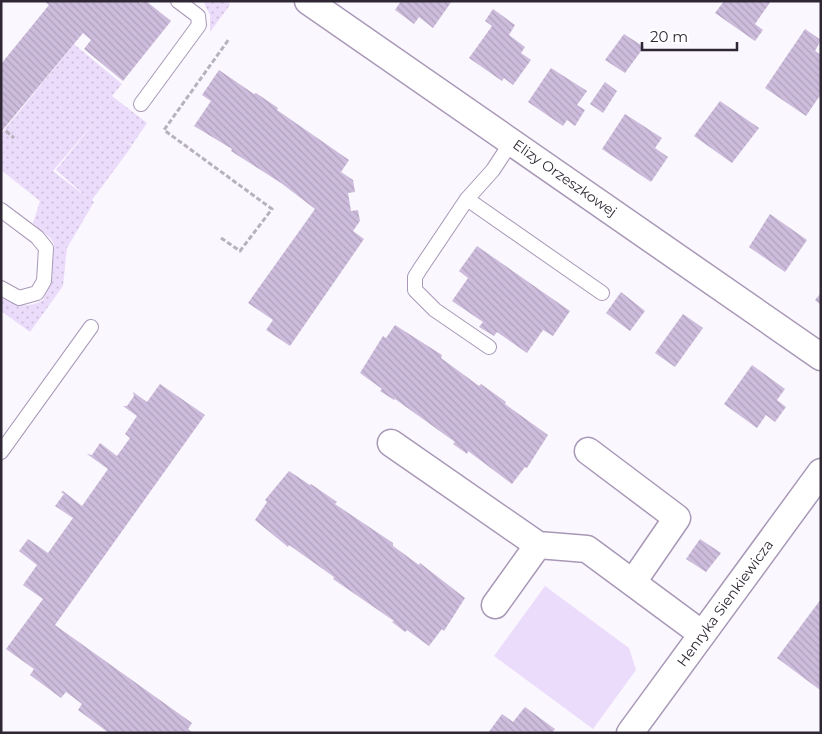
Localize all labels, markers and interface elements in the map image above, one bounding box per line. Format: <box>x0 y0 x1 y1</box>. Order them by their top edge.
scale bar <box>642 20 737 52</box>
text: 20 m <box>650 27 688 46</box>
street label: Elizy Orzeszkowej <box>510 135 620 221</box>
street label: Henryka Sienkiewicza <box>673 536 777 670</box>

